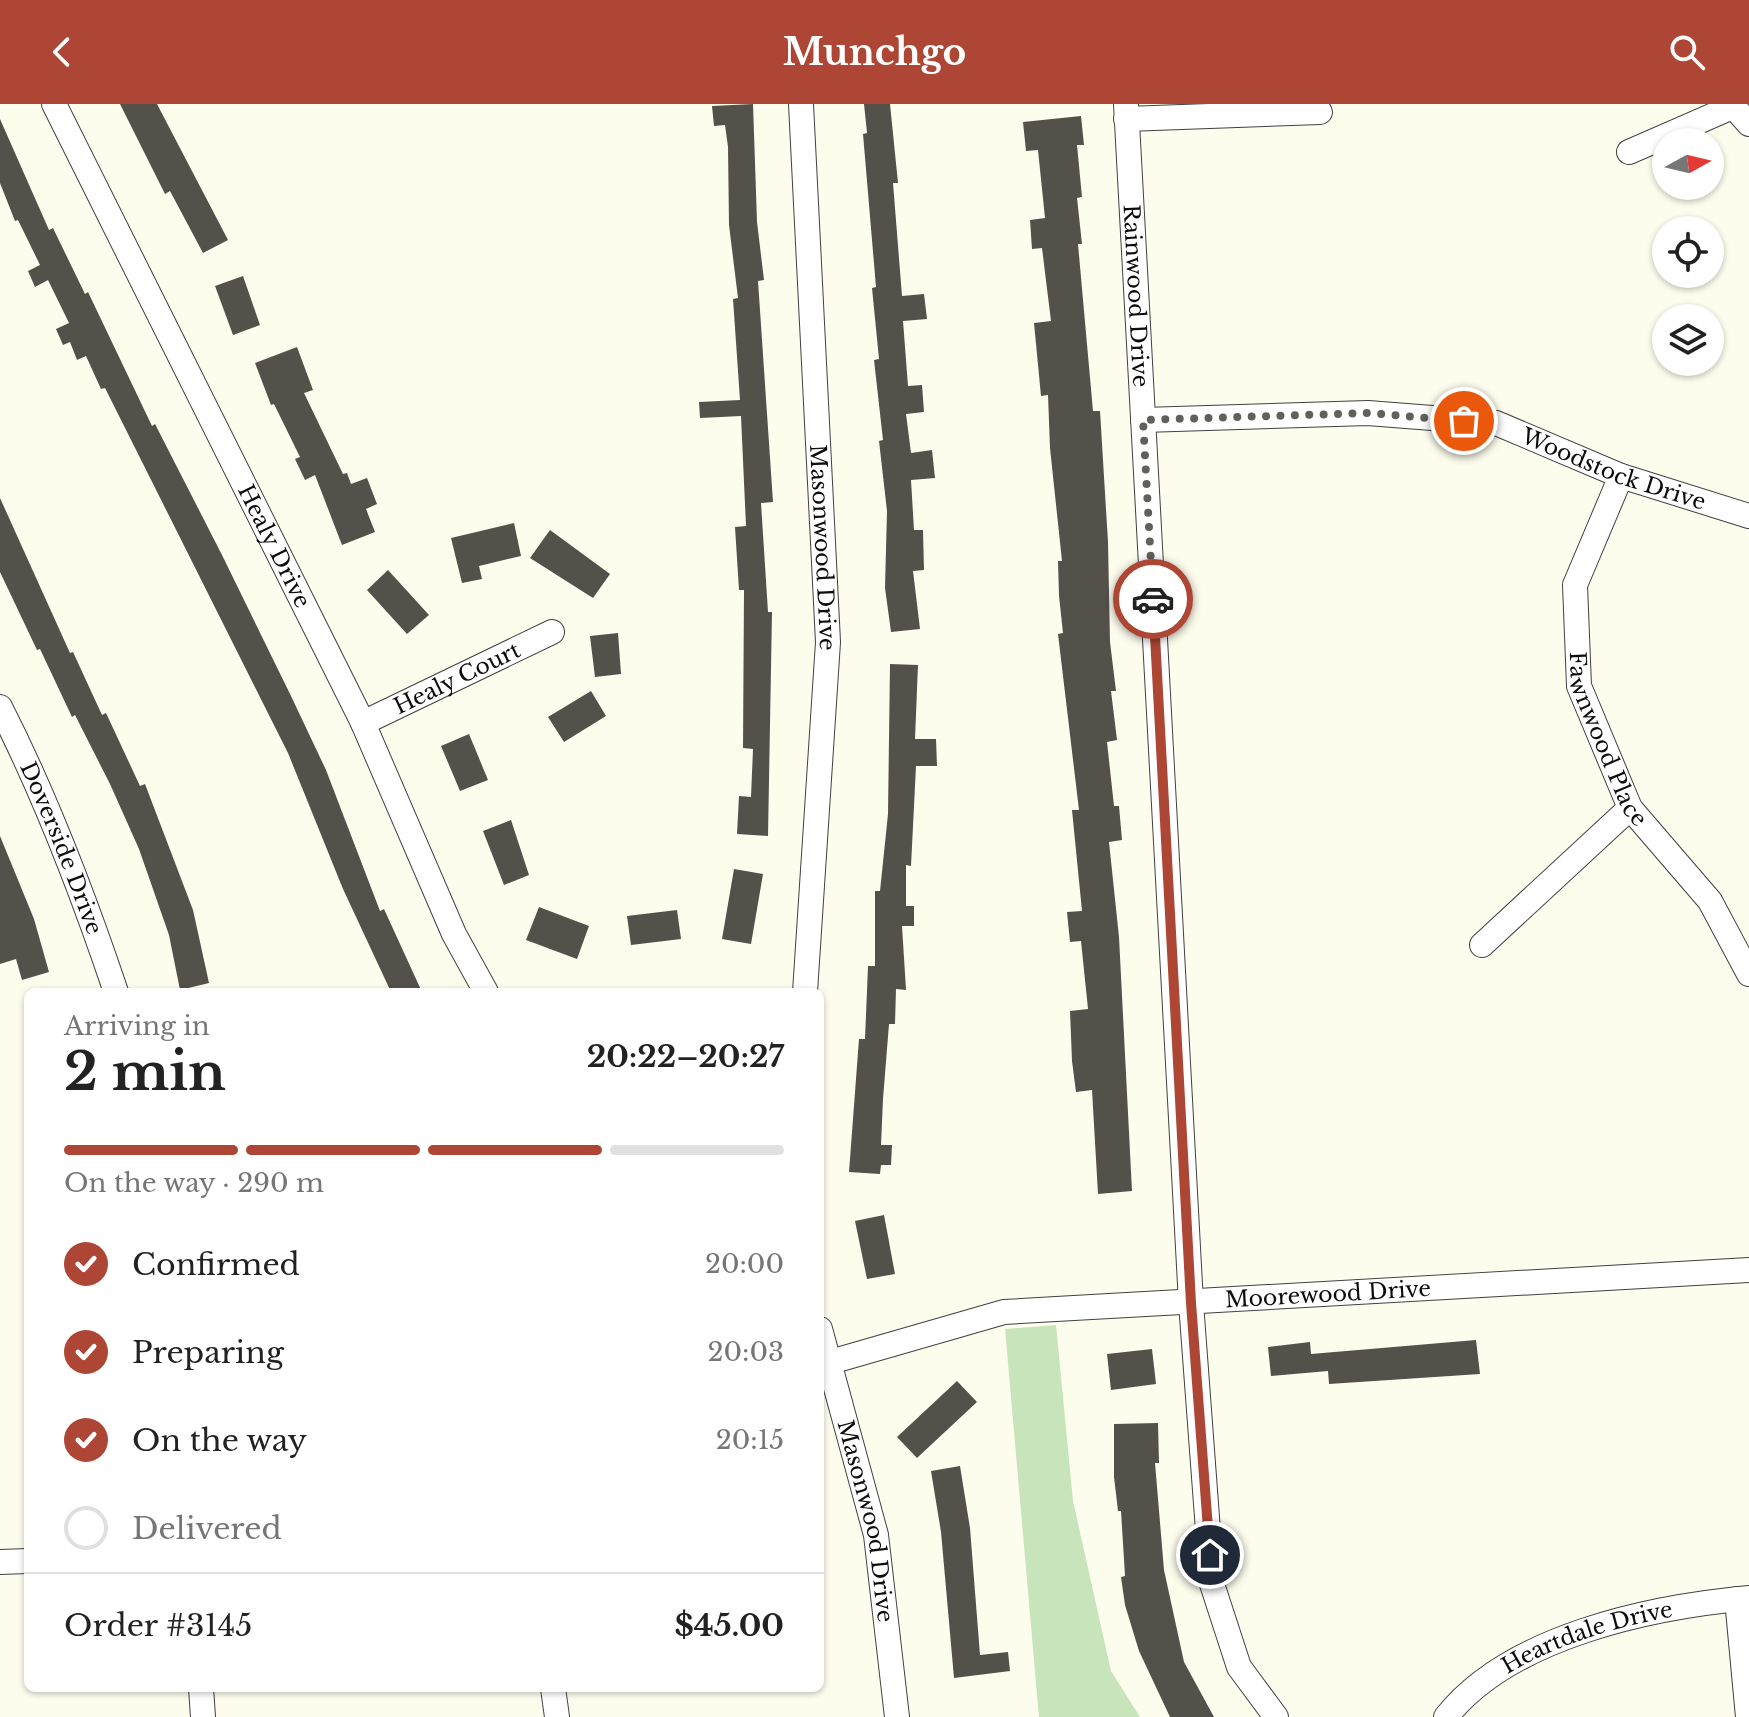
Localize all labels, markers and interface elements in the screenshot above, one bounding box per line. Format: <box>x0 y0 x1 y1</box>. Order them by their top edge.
icon: back <box>40 30 84 74</box>
text: Munchgo <box>783 30 966 75</box>
icon: search <box>1665 30 1709 74</box>
north arrow <box>1652 128 1724 200</box>
map controls <box>1652 128 1724 376</box>
street label: Rainwood Drive <box>1117 204 1154 388</box>
button: locate <box>1652 216 1724 288</box>
button: layers <box>1652 304 1724 376</box>
pin <box>1430 387 1498 455</box>
icon: bag <box>1442 399 1486 443</box>
street label: Woodstock Drive <box>1516 422 1709 516</box>
street label: Masonwood Drive <box>804 444 841 651</box>
street label: Healy Drive <box>232 480 316 612</box>
courier <box>1113 559 1193 639</box>
icon: car <box>1131 577 1175 621</box>
street label: Healy Court <box>389 636 525 720</box>
street label: Fawnwood Place <box>1563 651 1653 832</box>
street label: Doverside Drive <box>14 758 108 938</box>
text: Arriving in <box>64 1010 210 1042</box>
text: 20:22–20:27 <box>587 1038 784 1075</box>
text: 2 min <box>64 1040 226 1104</box>
text: On the way · 290 m <box>64 1167 324 1199</box>
icon: check <box>64 1242 108 1286</box>
text: Confirmed <box>132 1246 300 1283</box>
text: 20:00 <box>705 1248 784 1280</box>
street label: Moorewood Drive <box>1224 1275 1432 1314</box>
icon: check <box>64 1330 108 1374</box>
text: Preparing <box>132 1334 284 1371</box>
text: 20:03 <box>707 1336 784 1368</box>
street label: Masonwood Drive <box>831 1417 899 1624</box>
icon: check <box>64 1418 108 1462</box>
text: On the way <box>132 1422 307 1459</box>
text: 20:15 <box>716 1424 784 1456</box>
text: Delivered <box>132 1510 282 1547</box>
pin <box>1176 1521 1244 1589</box>
icon: home <box>1188 1533 1232 1577</box>
street label: Heartdale Drive <box>1497 1596 1675 1679</box>
text: Order #3145 <box>64 1607 252 1644</box>
text: $45.00 <box>674 1607 784 1644</box>

